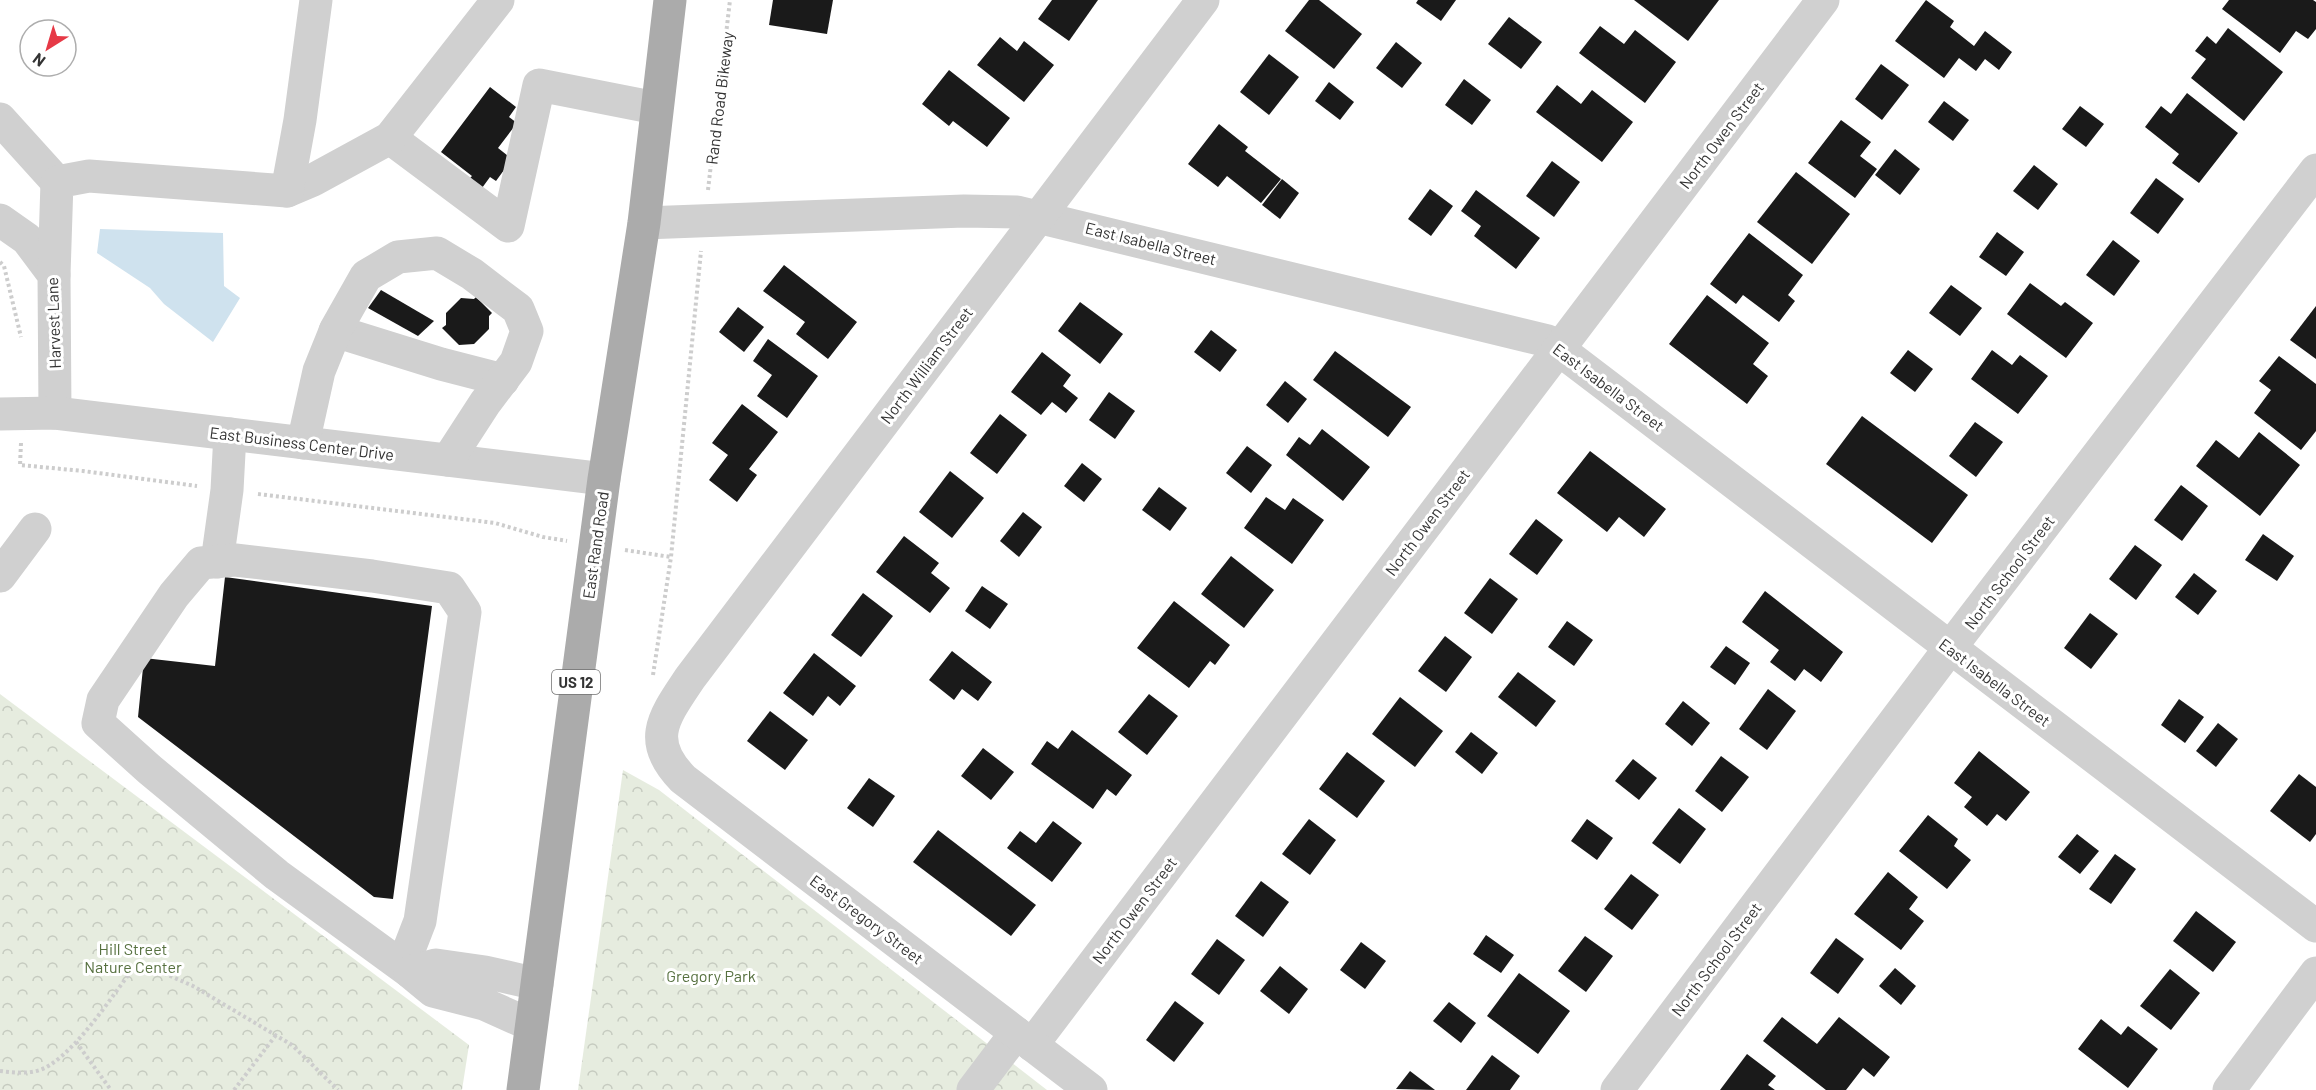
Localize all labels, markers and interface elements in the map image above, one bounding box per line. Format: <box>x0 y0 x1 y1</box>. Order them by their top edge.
north arrow <box>18 18 78 78</box>
street label: Rand Road Bikeway <box>701 30 737 166</box>
text: N <box>29 50 49 71</box>
street label: North Owen Street <box>1675 78 1767 192</box>
street label: East Isabella Street <box>1084 218 1218 268</box>
street label: Harvest Lane <box>42 277 64 369</box>
street label: North William Street <box>876 303 976 427</box>
street label: East Isabella Street <box>1550 339 1668 435</box>
street label: East Business Center Drive <box>209 422 395 464</box>
street label: North Owen Street <box>1381 465 1473 579</box>
street label: East Rand Road <box>578 490 612 600</box>
street label: North School Street <box>1960 511 2058 633</box>
street label: East Isabella Street <box>1936 634 2054 730</box>
road number: US 12 <box>552 670 600 694</box>
street label: North Owen Street <box>1088 853 1180 967</box>
street label: East Gregory Street <box>807 870 927 968</box>
street label: North School Street <box>1667 898 1765 1020</box>
park label: Hill Street Nature Center <box>84 939 182 976</box>
park label: Gregory Park <box>666 966 756 985</box>

